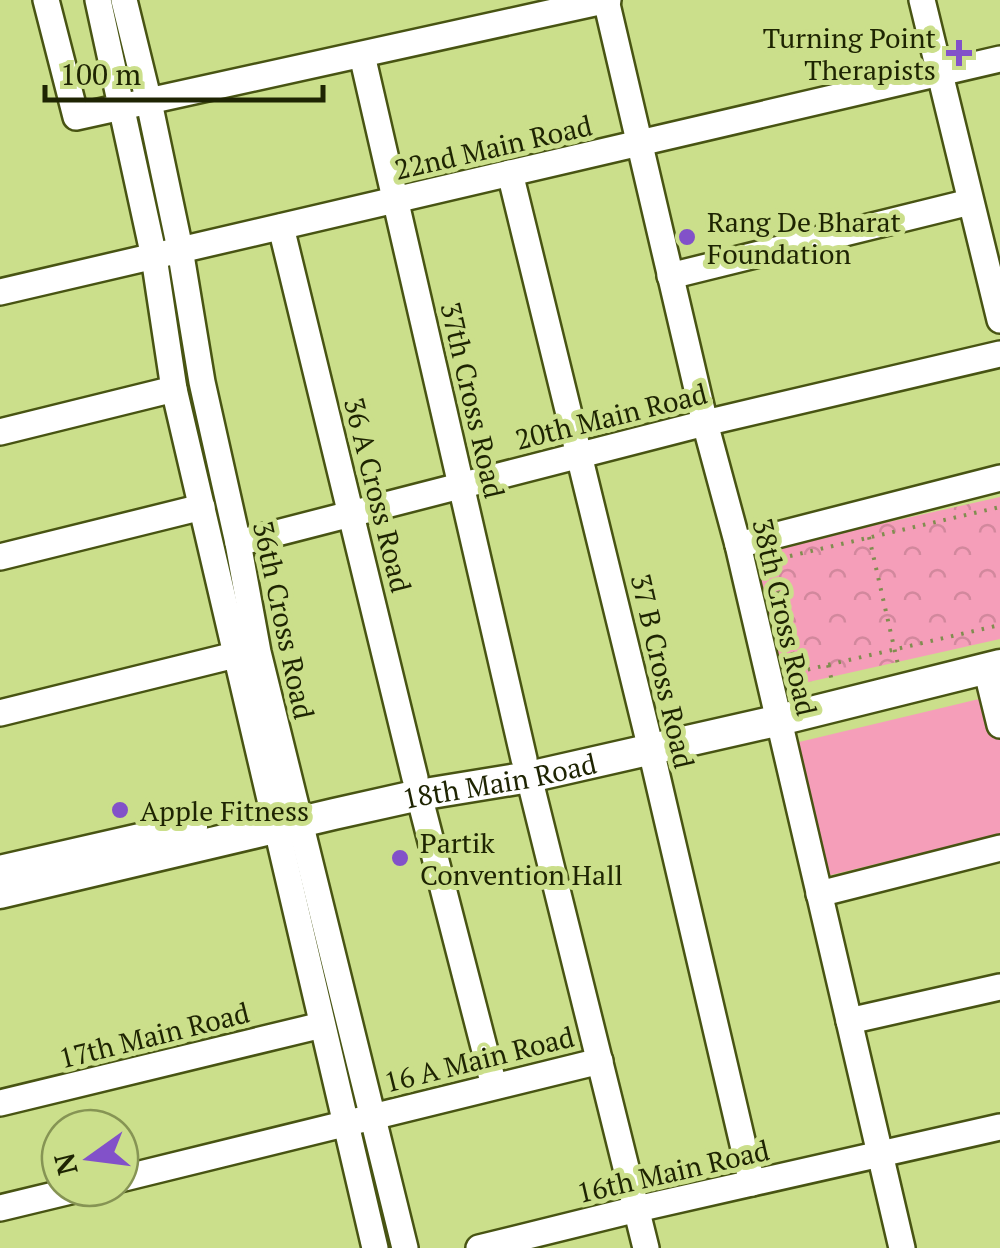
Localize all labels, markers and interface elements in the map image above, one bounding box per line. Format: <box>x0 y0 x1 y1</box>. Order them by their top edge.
place label: Turning Point Therapists <box>763 19 937 88</box>
scale bar <box>45 40 322 102</box>
marker: Turning Point Therapists <box>946 40 972 66</box>
text: 100 m <box>60 54 141 94</box>
street label: 22nd Main Road <box>391 106 595 188</box>
place label: Rang De Bharat Foundation <box>707 203 902 272</box>
marker: Rang De Bharat Foundation <box>676 226 698 248</box>
street label: 37th Cross Road <box>432 298 514 502</box>
street label: 20th Main Road <box>511 374 711 458</box>
street label: 36 A Cross Road <box>336 394 420 596</box>
street label: 38th Cross Road <box>744 515 826 719</box>
street label: 36th Cross Road <box>245 518 323 722</box>
street label: 37 B Cross Road <box>623 570 703 772</box>
street label: 18th Main Road <box>399 744 600 817</box>
place label: Apple Fitness <box>140 792 309 829</box>
marker: Apple Fitness <box>109 799 131 821</box>
place label: Partik Convention Hall <box>420 824 623 893</box>
marker: Partik Convention Hall <box>389 847 411 869</box>
street label: 17th Main Road <box>55 993 253 1077</box>
street label: 16 A Main Road <box>380 1018 578 1100</box>
north arrow <box>40 1108 140 1208</box>
street label: 16th Main Road <box>573 1131 773 1211</box>
text: N <box>45 1149 86 1179</box>

